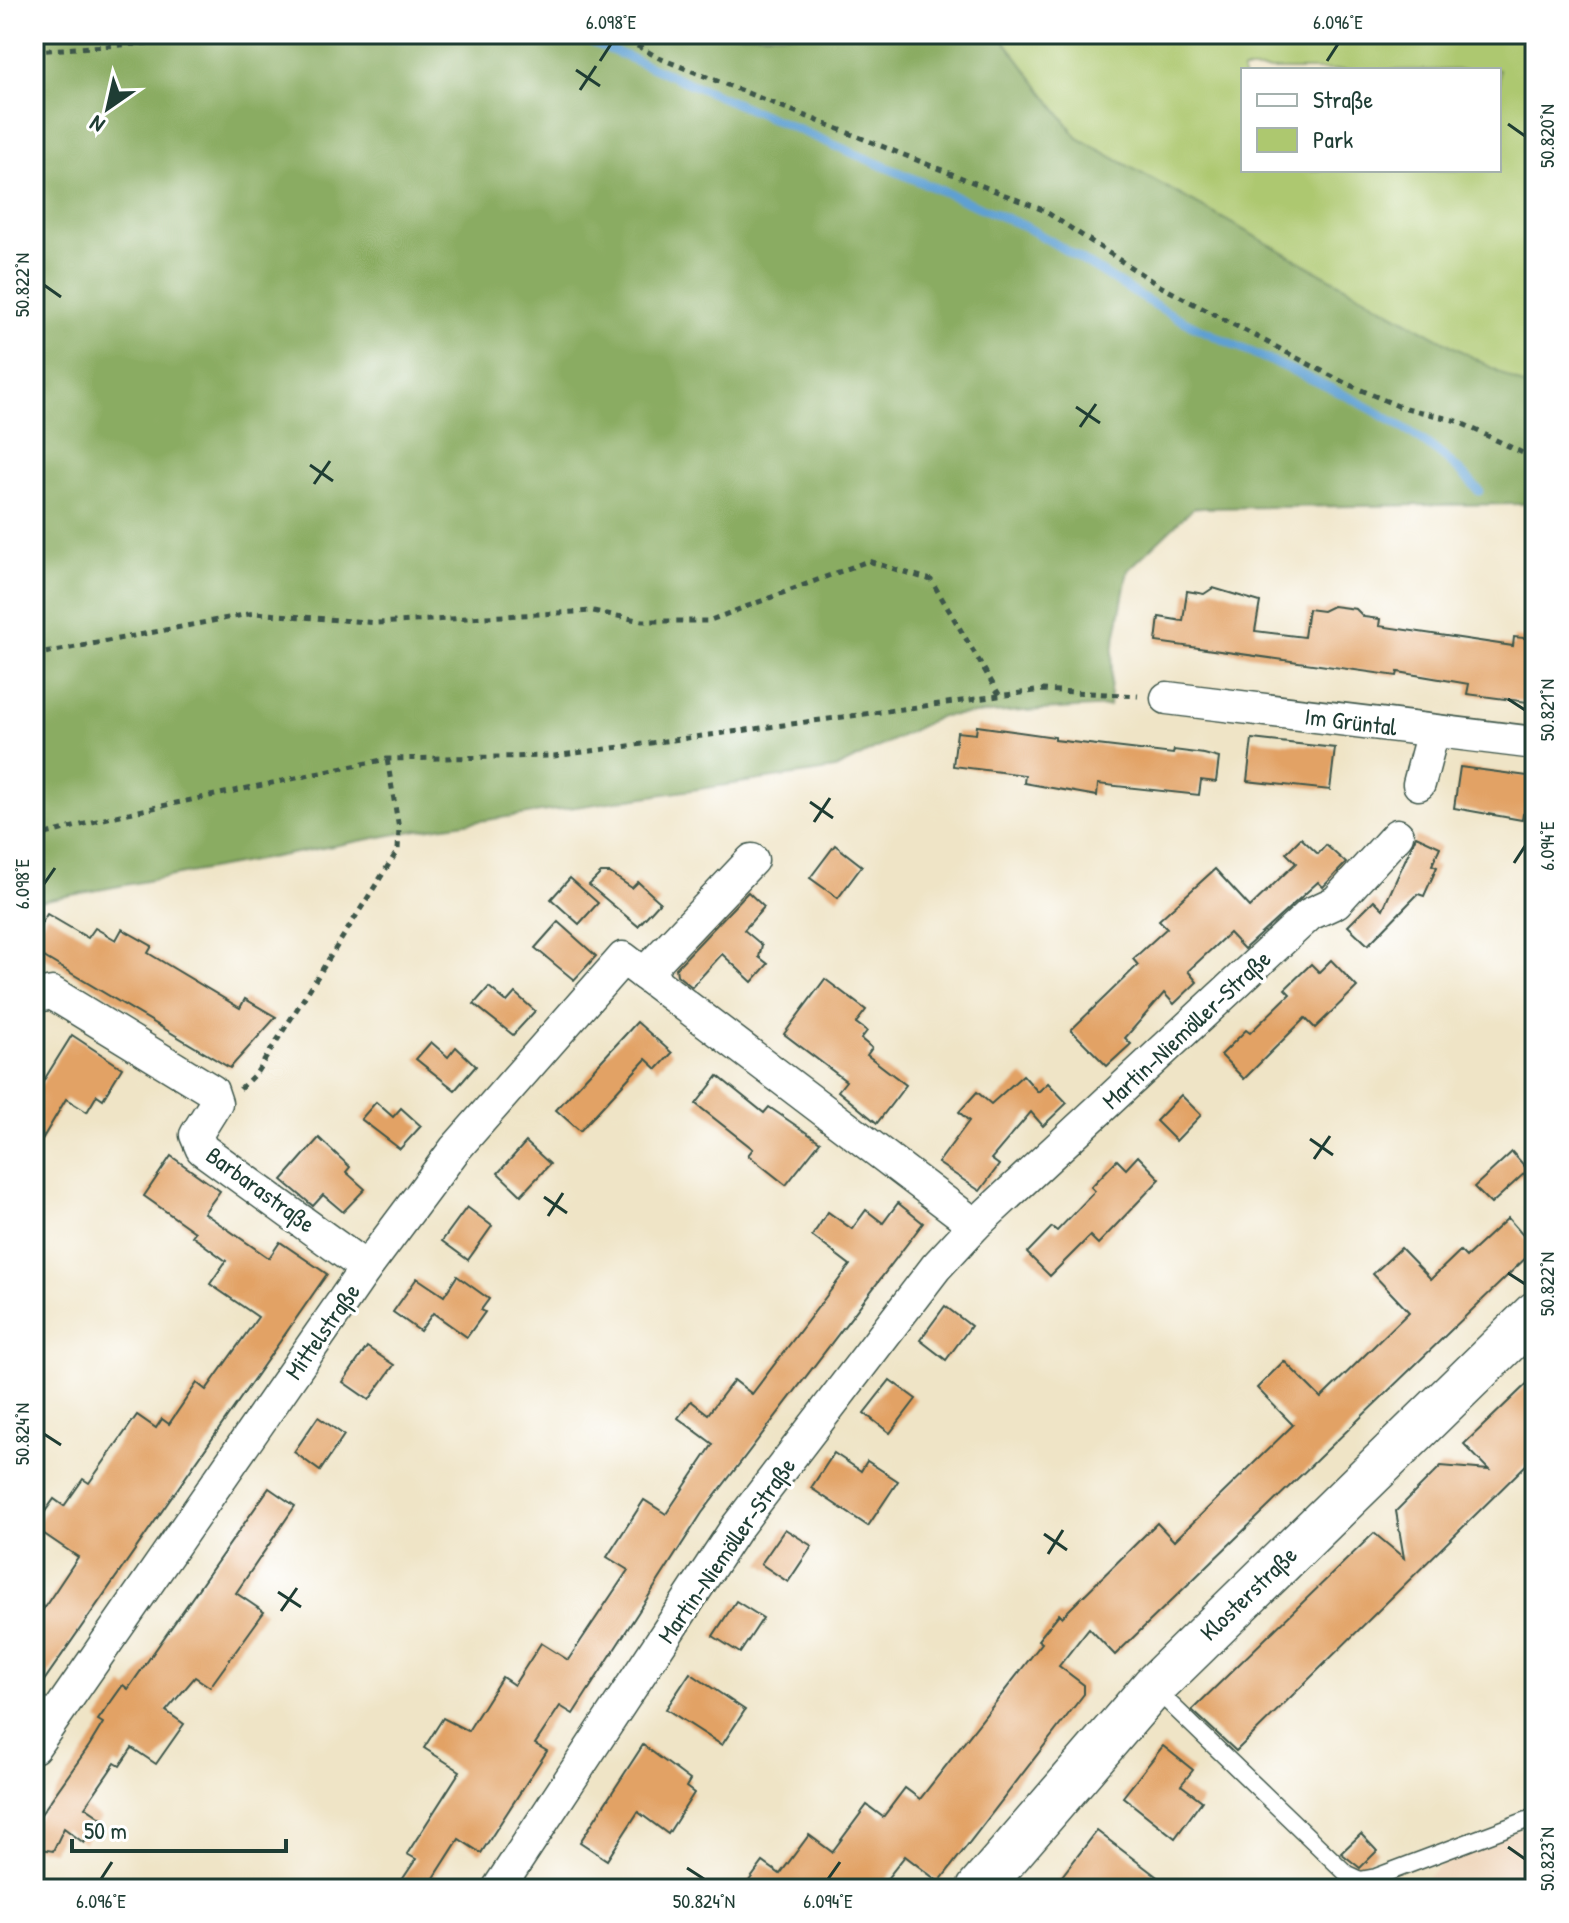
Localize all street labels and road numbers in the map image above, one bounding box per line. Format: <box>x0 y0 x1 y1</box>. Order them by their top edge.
street label: Im Grüntal <box>1303 699 1400 743</box>
street label: Martin-Niemöller-Straße <box>1095 942 1278 1116</box>
street label: Barbarastraße <box>200 1139 322 1240</box>
street label: Mittelstraße <box>277 1276 367 1385</box>
street label: Martin-Niemöller-Straße <box>650 1450 802 1649</box>
street label: Klosterstraße <box>1193 1538 1304 1647</box>

